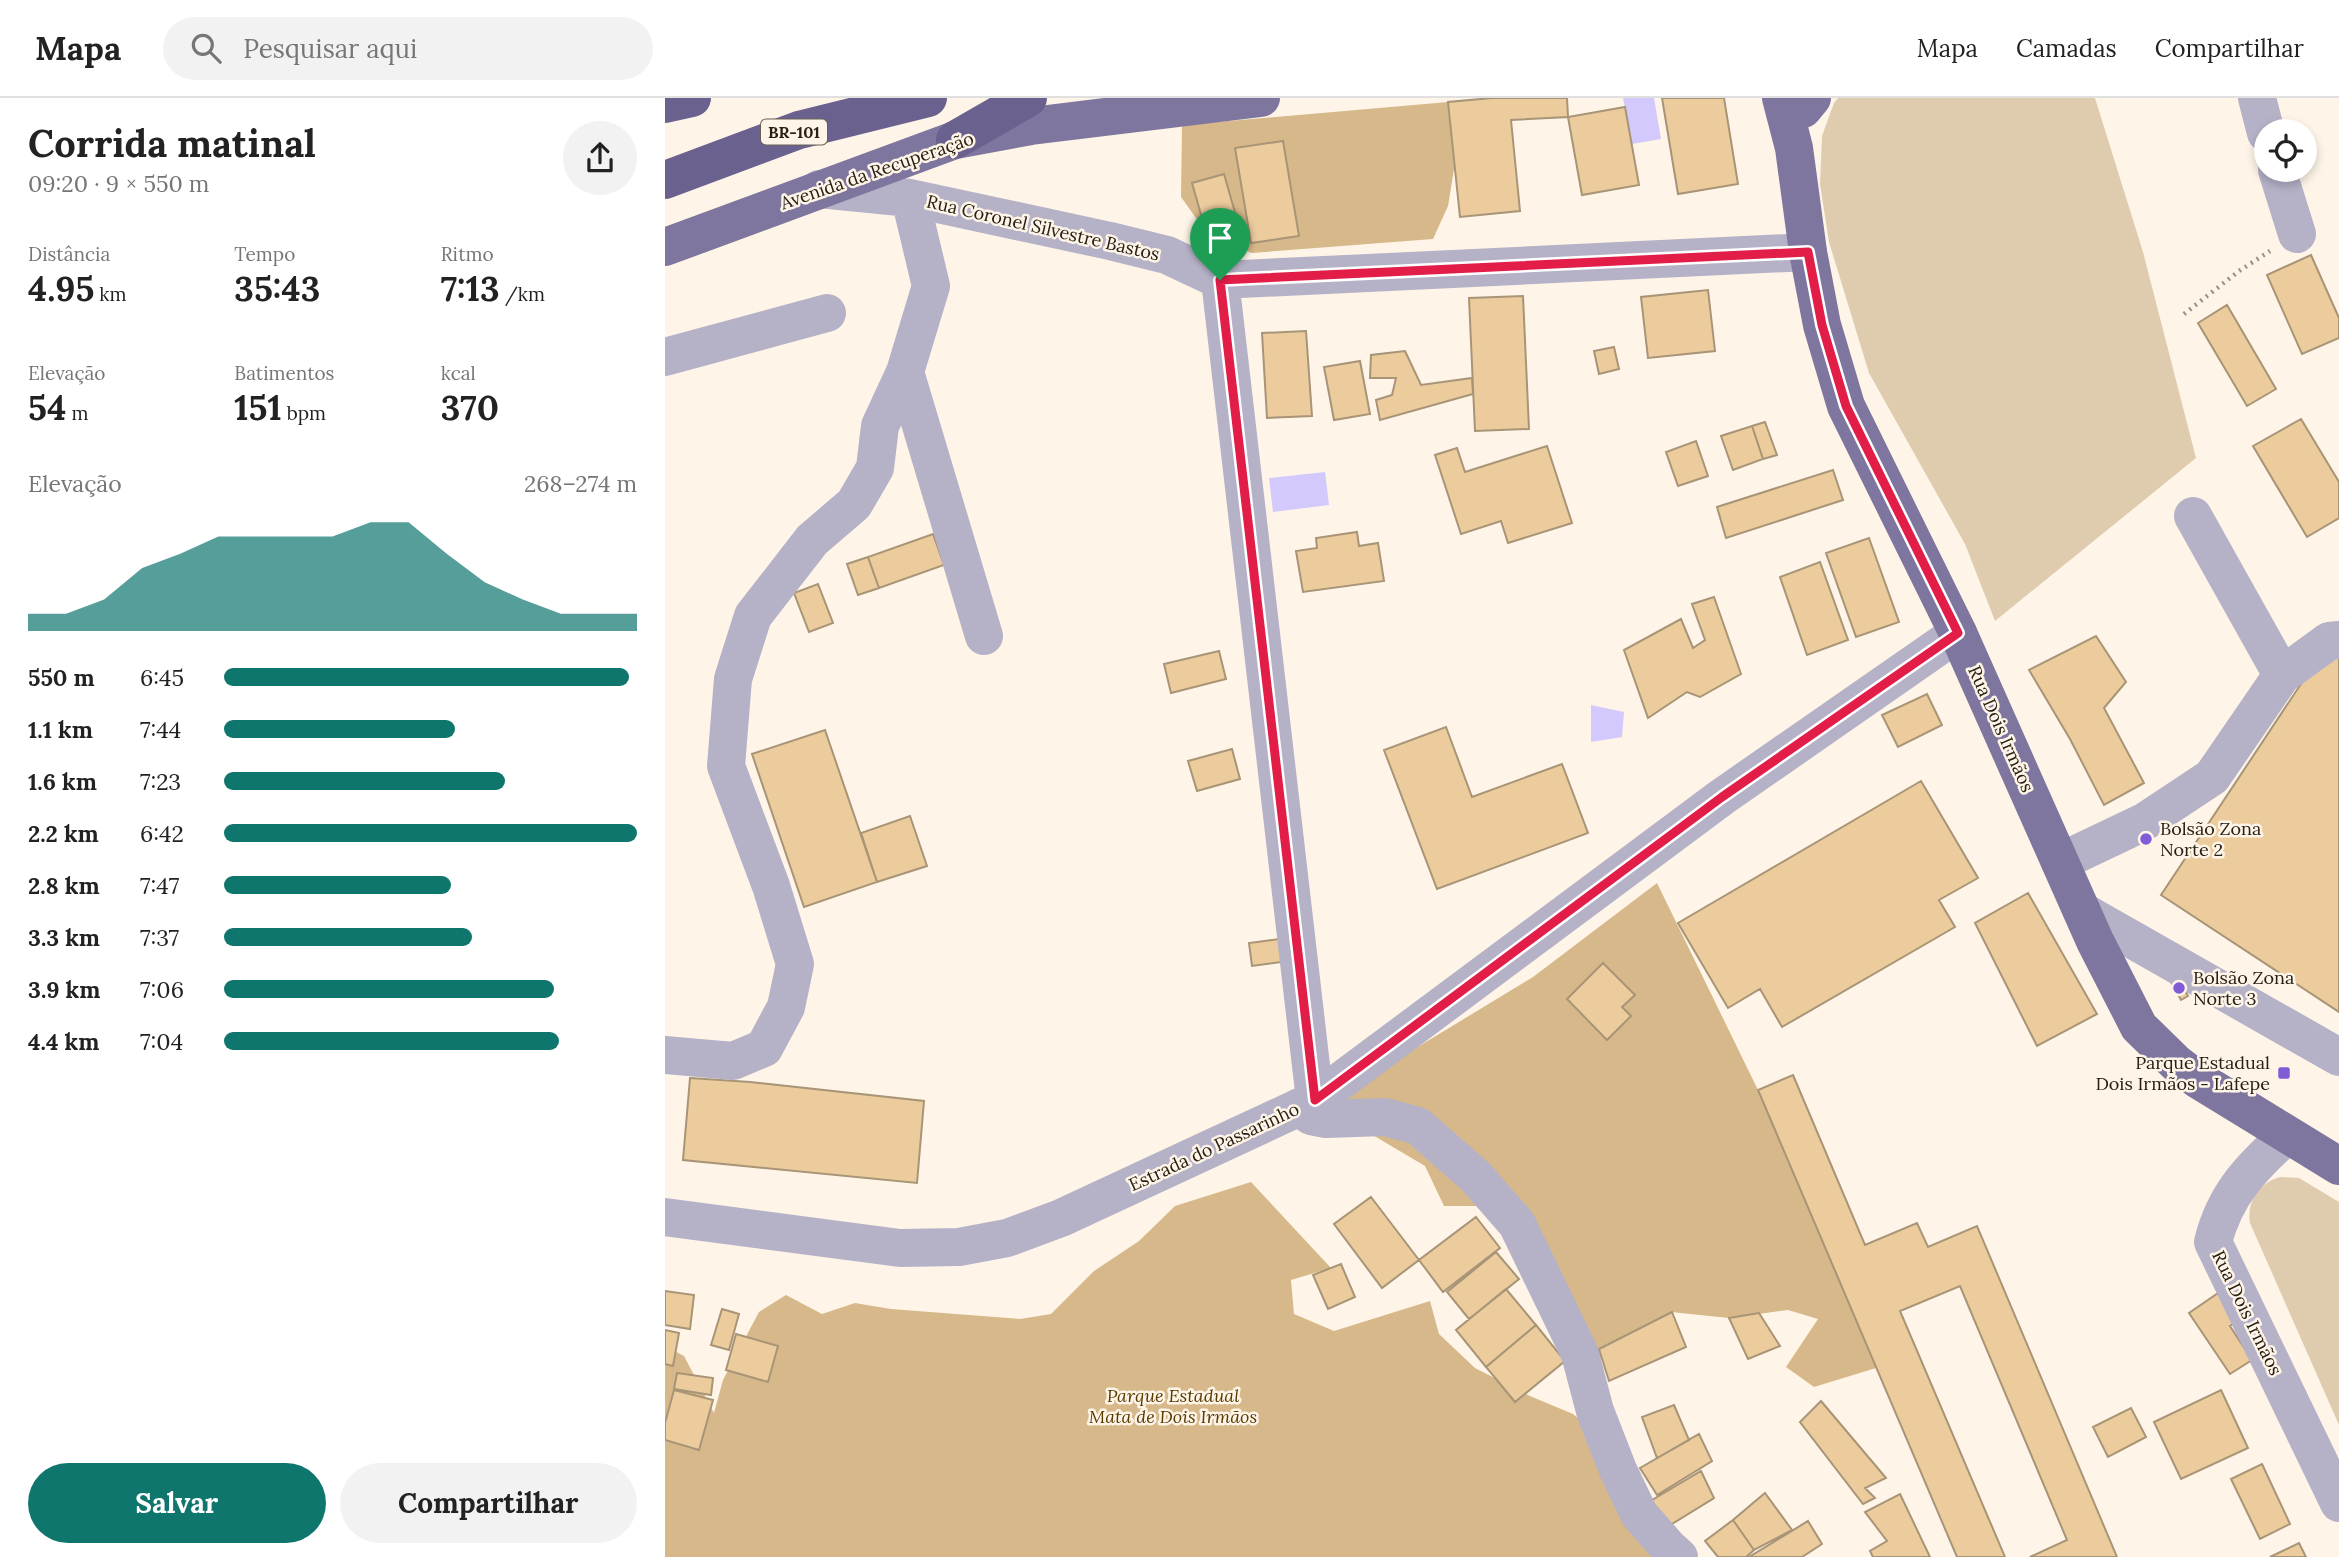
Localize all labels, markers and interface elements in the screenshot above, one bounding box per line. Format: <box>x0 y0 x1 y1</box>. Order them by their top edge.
search box <box>163 17 653 80</box>
text: Mapa <box>35 27 121 69</box>
icon: search <box>187 29 225 67</box>
text: Pesquisar aqui <box>243 32 417 65</box>
text: Mapa <box>1917 33 1978 64</box>
text: Camadas <box>2016 33 2117 64</box>
text: Compartilhar <box>2155 33 2304 64</box>
text: Corrida matinal <box>28 119 316 167</box>
map controls <box>2254 119 2317 182</box>
button: locate <box>2254 119 2317 182</box>
road number: BR-101 <box>761 120 827 144</box>
button: share <box>563 121 637 195</box>
street label: Avenida da Recuperação <box>776 127 977 215</box>
text: 09:20 · 9 × 550 m <box>28 169 209 198</box>
street label: Rua Coronel Silvestre Bastos <box>924 189 1162 266</box>
pin <box>1190 208 1250 280</box>
icon: arrive <box>1201 219 1239 257</box>
text: Distância <box>28 242 110 266</box>
text: Tempo <box>234 242 295 266</box>
text: Ritmo <box>441 242 494 266</box>
text: 4.95 <box>28 266 94 311</box>
text: 35:43 <box>234 266 320 311</box>
text: 7:13 <box>441 266 500 311</box>
text: km <box>94 282 127 306</box>
text: /km <box>500 282 545 306</box>
text: Elevação <box>28 361 105 385</box>
text: Batimentos <box>234 361 334 385</box>
text: kcal <box>441 361 476 385</box>
text: 54 <box>28 385 66 430</box>
text: 151 <box>234 385 282 430</box>
text: 370 <box>441 385 499 430</box>
text: m <box>66 401 88 425</box>
text: bpm <box>282 401 326 425</box>
text: Elevação <box>28 469 122 498</box>
text: 268–274 m <box>524 469 637 498</box>
street label: Rua Dois Irmãos <box>1963 662 2040 796</box>
text: 550 m <box>28 663 95 692</box>
text: 6:45 <box>140 663 184 692</box>
text: 1.1 km <box>28 715 93 744</box>
text: 7:44 <box>140 715 181 744</box>
text: 1.6 km <box>28 767 97 796</box>
text: 7:23 <box>140 767 181 796</box>
place label: Bolsão Zona Norte 2 <box>2160 817 2261 861</box>
text: 2.2 km <box>28 819 99 848</box>
text: 6:42 <box>140 819 184 848</box>
marker: Bolsão Zona Norte 2 <box>2138 831 2154 847</box>
text: 2.8 km <box>28 871 100 900</box>
text: 7:47 <box>140 871 179 900</box>
text: 3.3 km <box>28 923 100 952</box>
text: 7:37 <box>140 923 179 952</box>
place label: Bolsão Zona Norte 3 <box>2193 966 2294 1010</box>
text: 3.9 km <box>28 975 100 1004</box>
text: 7:06 <box>140 975 184 1004</box>
marker: Bolsão Zona Norte 3 <box>2171 980 2187 996</box>
text: 4.4 km <box>28 1027 99 1056</box>
text: 7:04 <box>140 1027 183 1056</box>
place label: Parque Estadual Dois Irmãos - Lafepe <box>2095 1051 2270 1095</box>
marker: Parque Estadual Dois Irmãos - Lafepe <box>2276 1065 2292 1081</box>
street label: Estrada do Passarinho <box>1125 1097 1303 1196</box>
street label: Rua Dois Irmãos <box>2207 1247 2288 1379</box>
park label: Parque Estadual Mata de Dois Irmãos <box>1089 1384 1257 1428</box>
button: Salvar <box>28 1463 326 1543</box>
button: Compartilhar <box>340 1463 637 1543</box>

